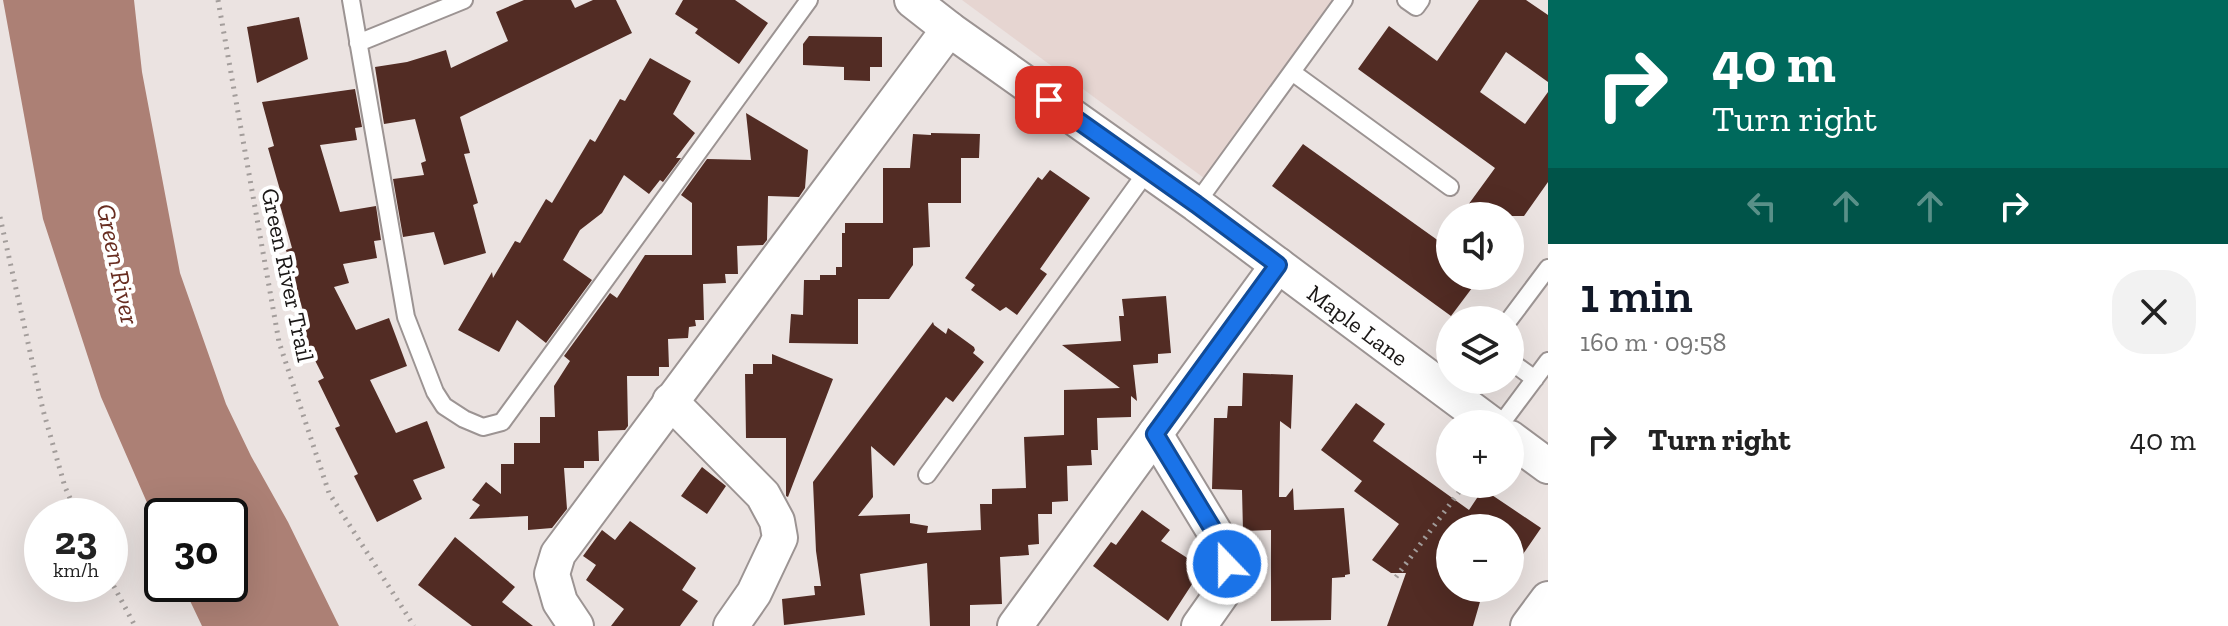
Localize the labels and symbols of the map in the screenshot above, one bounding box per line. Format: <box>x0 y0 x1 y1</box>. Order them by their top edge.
pin <box>1015 66 1083 134</box>
street label: Green River Trail <box>255 186 321 364</box>
water label: Green River <box>90 201 146 327</box>
street label: Maple Lane <box>1302 278 1414 372</box>
speed limit sign: 30 <box>144 498 248 602</box>
position arrow <box>1185 522 1269 606</box>

